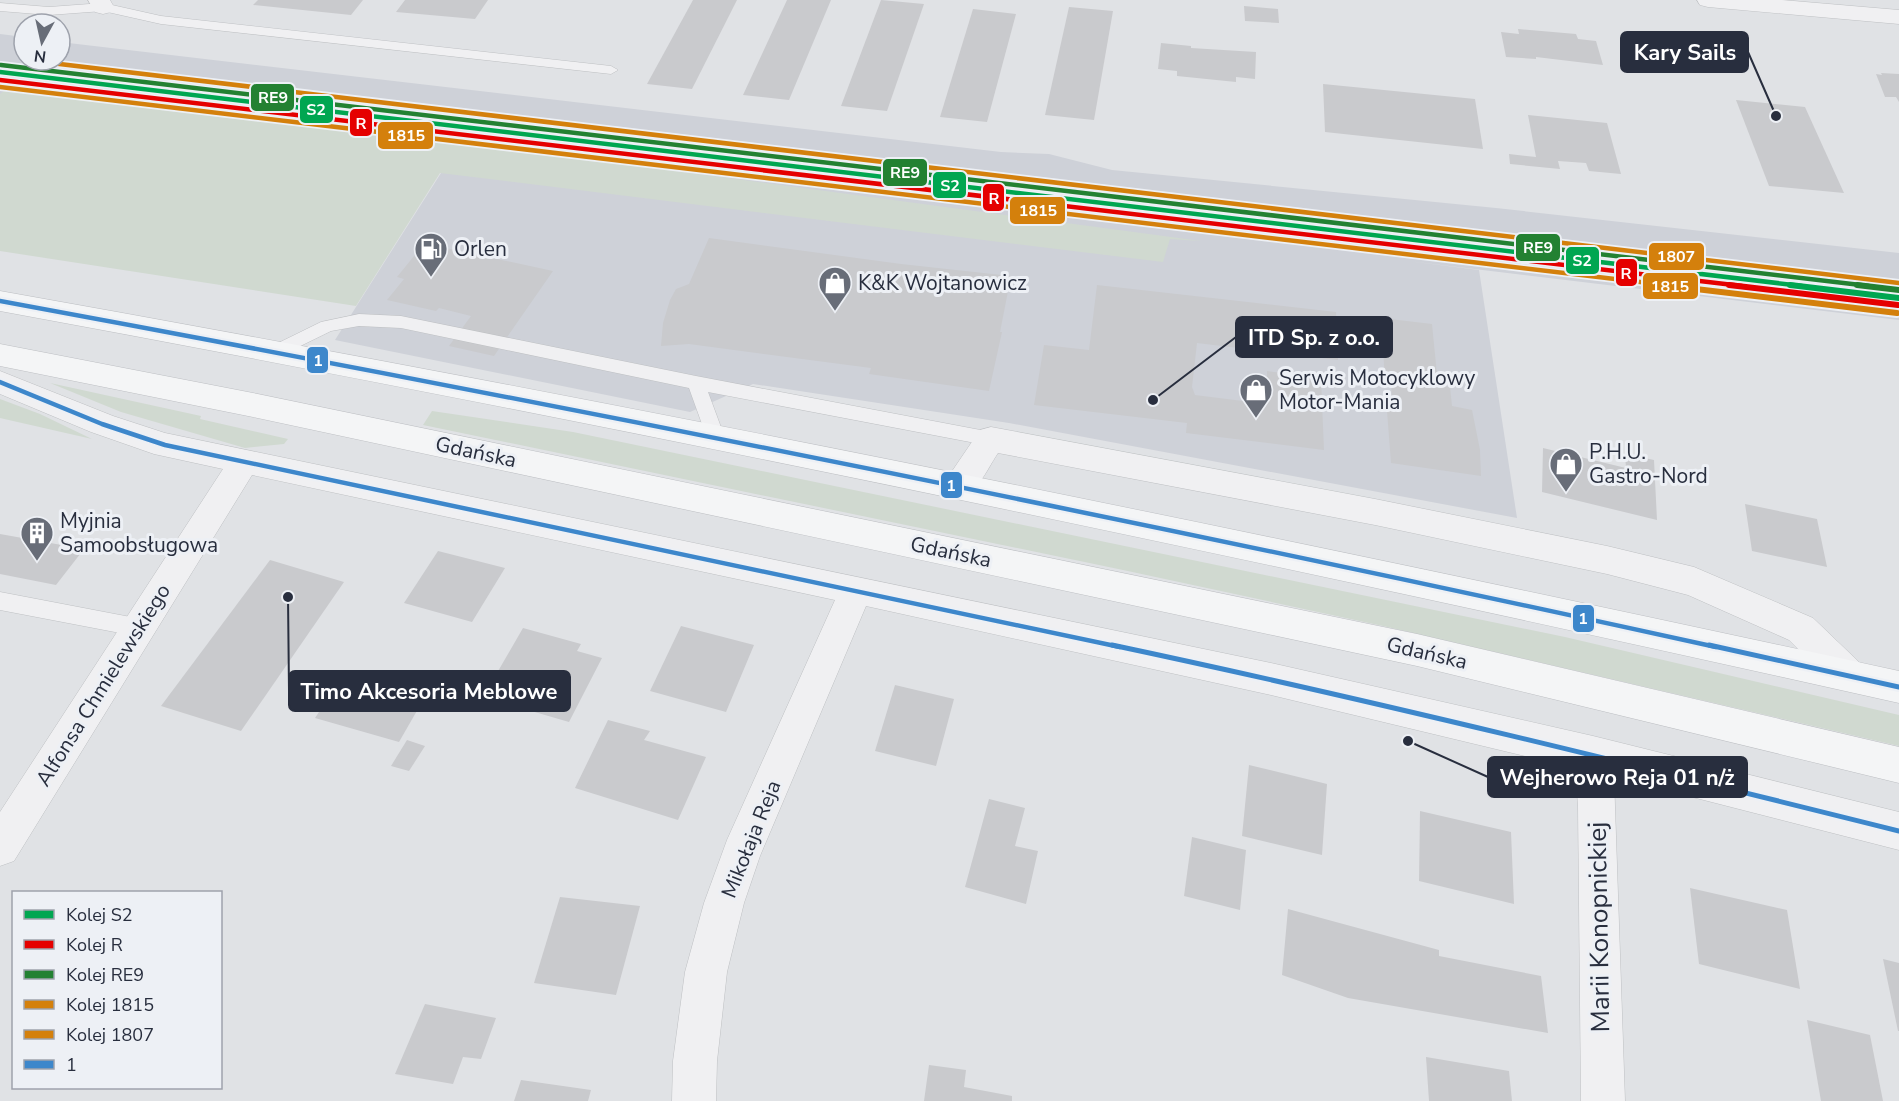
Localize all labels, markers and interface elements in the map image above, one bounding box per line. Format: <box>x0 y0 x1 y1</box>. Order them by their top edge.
north arrow <box>12 12 72 72</box>
callout: Kary Sails <box>1621 32 1748 72</box>
text: Kary Sails <box>1634 38 1736 68</box>
text: N <box>33 44 48 68</box>
line badge: RE9 <box>250 83 295 112</box>
text: RE9 <box>258 87 288 109</box>
line badge: S2 <box>299 95 334 124</box>
text: S2 <box>306 99 326 121</box>
line badge: R <box>349 108 373 137</box>
text: R <box>356 113 367 135</box>
line badge: 1815 <box>377 121 434 150</box>
text: 1815 <box>387 125 425 147</box>
line badge: RE9 <box>882 158 928 187</box>
text: RE9 <box>890 162 920 184</box>
line badge: S2 <box>932 171 967 199</box>
text: S2 <box>940 175 960 197</box>
line badge: R <box>982 183 1005 212</box>
text: R <box>989 188 1000 210</box>
line badge: 1815 <box>1009 196 1066 225</box>
text: 1815 <box>1019 200 1057 222</box>
fuel station icon: Orlen <box>413 231 449 278</box>
line badge: RE9 <box>1515 233 1561 262</box>
place label: Orlen <box>454 235 507 263</box>
text: RE9 <box>1523 237 1553 259</box>
line badge: 1807 <box>1648 242 1705 271</box>
line badge: S2 <box>1565 246 1600 275</box>
text: 1807 <box>1657 246 1695 268</box>
text: S2 <box>1572 250 1592 272</box>
line badge: R <box>1615 258 1638 287</box>
text: R <box>1621 263 1632 285</box>
shop icon: K&K Wojtanowicz <box>817 265 853 312</box>
place label: K&K Wojtanowicz <box>858 269 1027 297</box>
line badge: 1815 <box>1642 272 1699 300</box>
text: 1815 <box>1651 276 1689 298</box>
callout: ITD Sp. z o.o. <box>1236 317 1392 357</box>
text: ITD Sp. z o.o. <box>1248 323 1380 353</box>
line badge: 1 <box>306 346 329 374</box>
text: 1 <box>313 350 323 372</box>
place label: Serwis Motocyklowy Motor-Mania <box>1279 364 1475 416</box>
shop icon: Serwis Motocyklowy Motor-Mania <box>1238 372 1274 419</box>
street label: Gdańska <box>433 430 519 474</box>
place label: P.H.U. Gastro-Nord <box>1589 438 1708 490</box>
shop icon: P.H.U. Gastro-Nord <box>1548 446 1584 493</box>
line badge: 1 <box>940 471 963 499</box>
text: 1 <box>946 475 956 497</box>
place label: Myjnia Samoobsługowa <box>60 507 218 559</box>
building icon: Myjnia Samoobsługowa <box>19 515 55 562</box>
street label: Gdańska <box>908 530 994 574</box>
street label: Alfonsa Chmielewskiego <box>29 579 177 791</box>
line badge: 1 <box>1572 604 1595 633</box>
text: 1 <box>1578 608 1588 630</box>
street label: Gdańska <box>1384 630 1470 676</box>
callout: Timo Akcesoria Meblowe <box>289 671 570 711</box>
text: Timo Akcesoria Meblowe <box>301 677 558 707</box>
callout: Wejherowo Reja 01 n/ż <box>1488 757 1747 797</box>
text: Wejherowo Reja 01 n/ż <box>1499 763 1735 793</box>
street label: Mikołaja Reja <box>715 776 787 902</box>
street label: Marii Konopnickiej <box>1580 821 1618 1033</box>
legend <box>12 891 222 1089</box>
text: Kolej S2 <box>66 903 133 927</box>
text: Kolej R <box>66 933 123 957</box>
text: Kolej RE9 <box>66 963 144 987</box>
text: Kolej 1815 <box>66 993 154 1017</box>
text: Kolej 1807 <box>66 1023 154 1047</box>
text: 1 <box>66 1053 77 1077</box>

